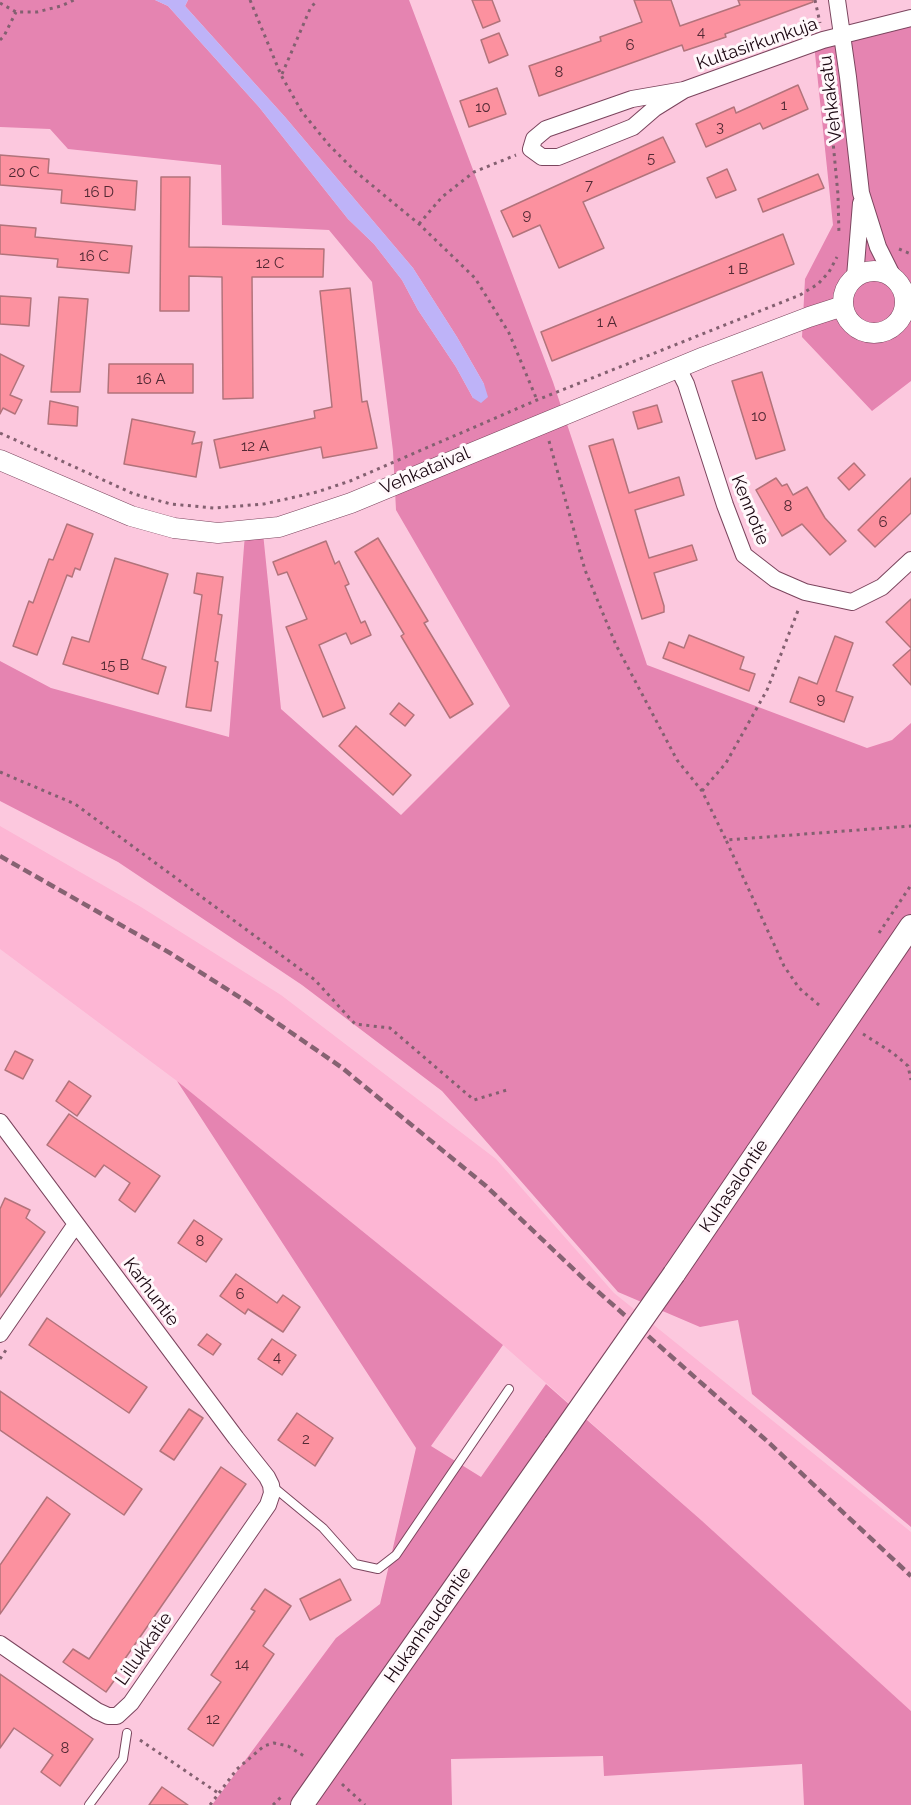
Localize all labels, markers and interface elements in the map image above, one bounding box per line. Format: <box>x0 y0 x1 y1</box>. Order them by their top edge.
street label: Kultasirkunkuja <box>694 13 820 75</box>
house number: 4 <box>697 23 705 41</box>
house number: 6 <box>625 36 635 54</box>
street label: Vehkakatu <box>815 54 847 144</box>
house number: 8 <box>555 63 563 81</box>
house number: 1 <box>781 96 787 114</box>
house number: 10 <box>475 98 491 116</box>
house number: 3 <box>716 118 724 136</box>
house number: 5 <box>647 149 655 167</box>
house number: 20 C <box>8 163 40 181</box>
house number: 7 <box>585 176 593 194</box>
house number: 16 D <box>84 183 114 201</box>
house number: 9 <box>523 206 531 224</box>
house number: 16 C <box>79 247 109 265</box>
house number: 12 C <box>256 254 284 272</box>
house number: 1 B <box>728 260 748 278</box>
house number: 1 A <box>597 313 617 331</box>
house number: 16 A <box>136 370 166 388</box>
house number: 10 <box>751 407 767 425</box>
house number: 12 A <box>241 437 269 455</box>
street label: Vehkataival <box>377 442 473 500</box>
street label: Kennotie <box>726 472 774 548</box>
house number: 8 <box>784 497 792 515</box>
house number: 6 <box>878 513 888 531</box>
house number: 15 B <box>101 656 129 674</box>
house number: 9 <box>817 690 825 708</box>
street label: Kuhasalontie <box>695 1135 773 1237</box>
house number: 8 <box>196 1232 204 1250</box>
street label: Karhuntie <box>118 1254 184 1330</box>
house number: 6 <box>235 1285 245 1303</box>
house number: 4 <box>273 1348 281 1366</box>
house number: 2 <box>302 1430 310 1448</box>
street label: Hukanhaudantie <box>380 1563 476 1687</box>
street label: Lillukkatie <box>111 1608 177 1690</box>
house number: 14 <box>235 1655 249 1673</box>
house number: 12 <box>206 1710 220 1728</box>
house number: 8 <box>61 1739 69 1757</box>

